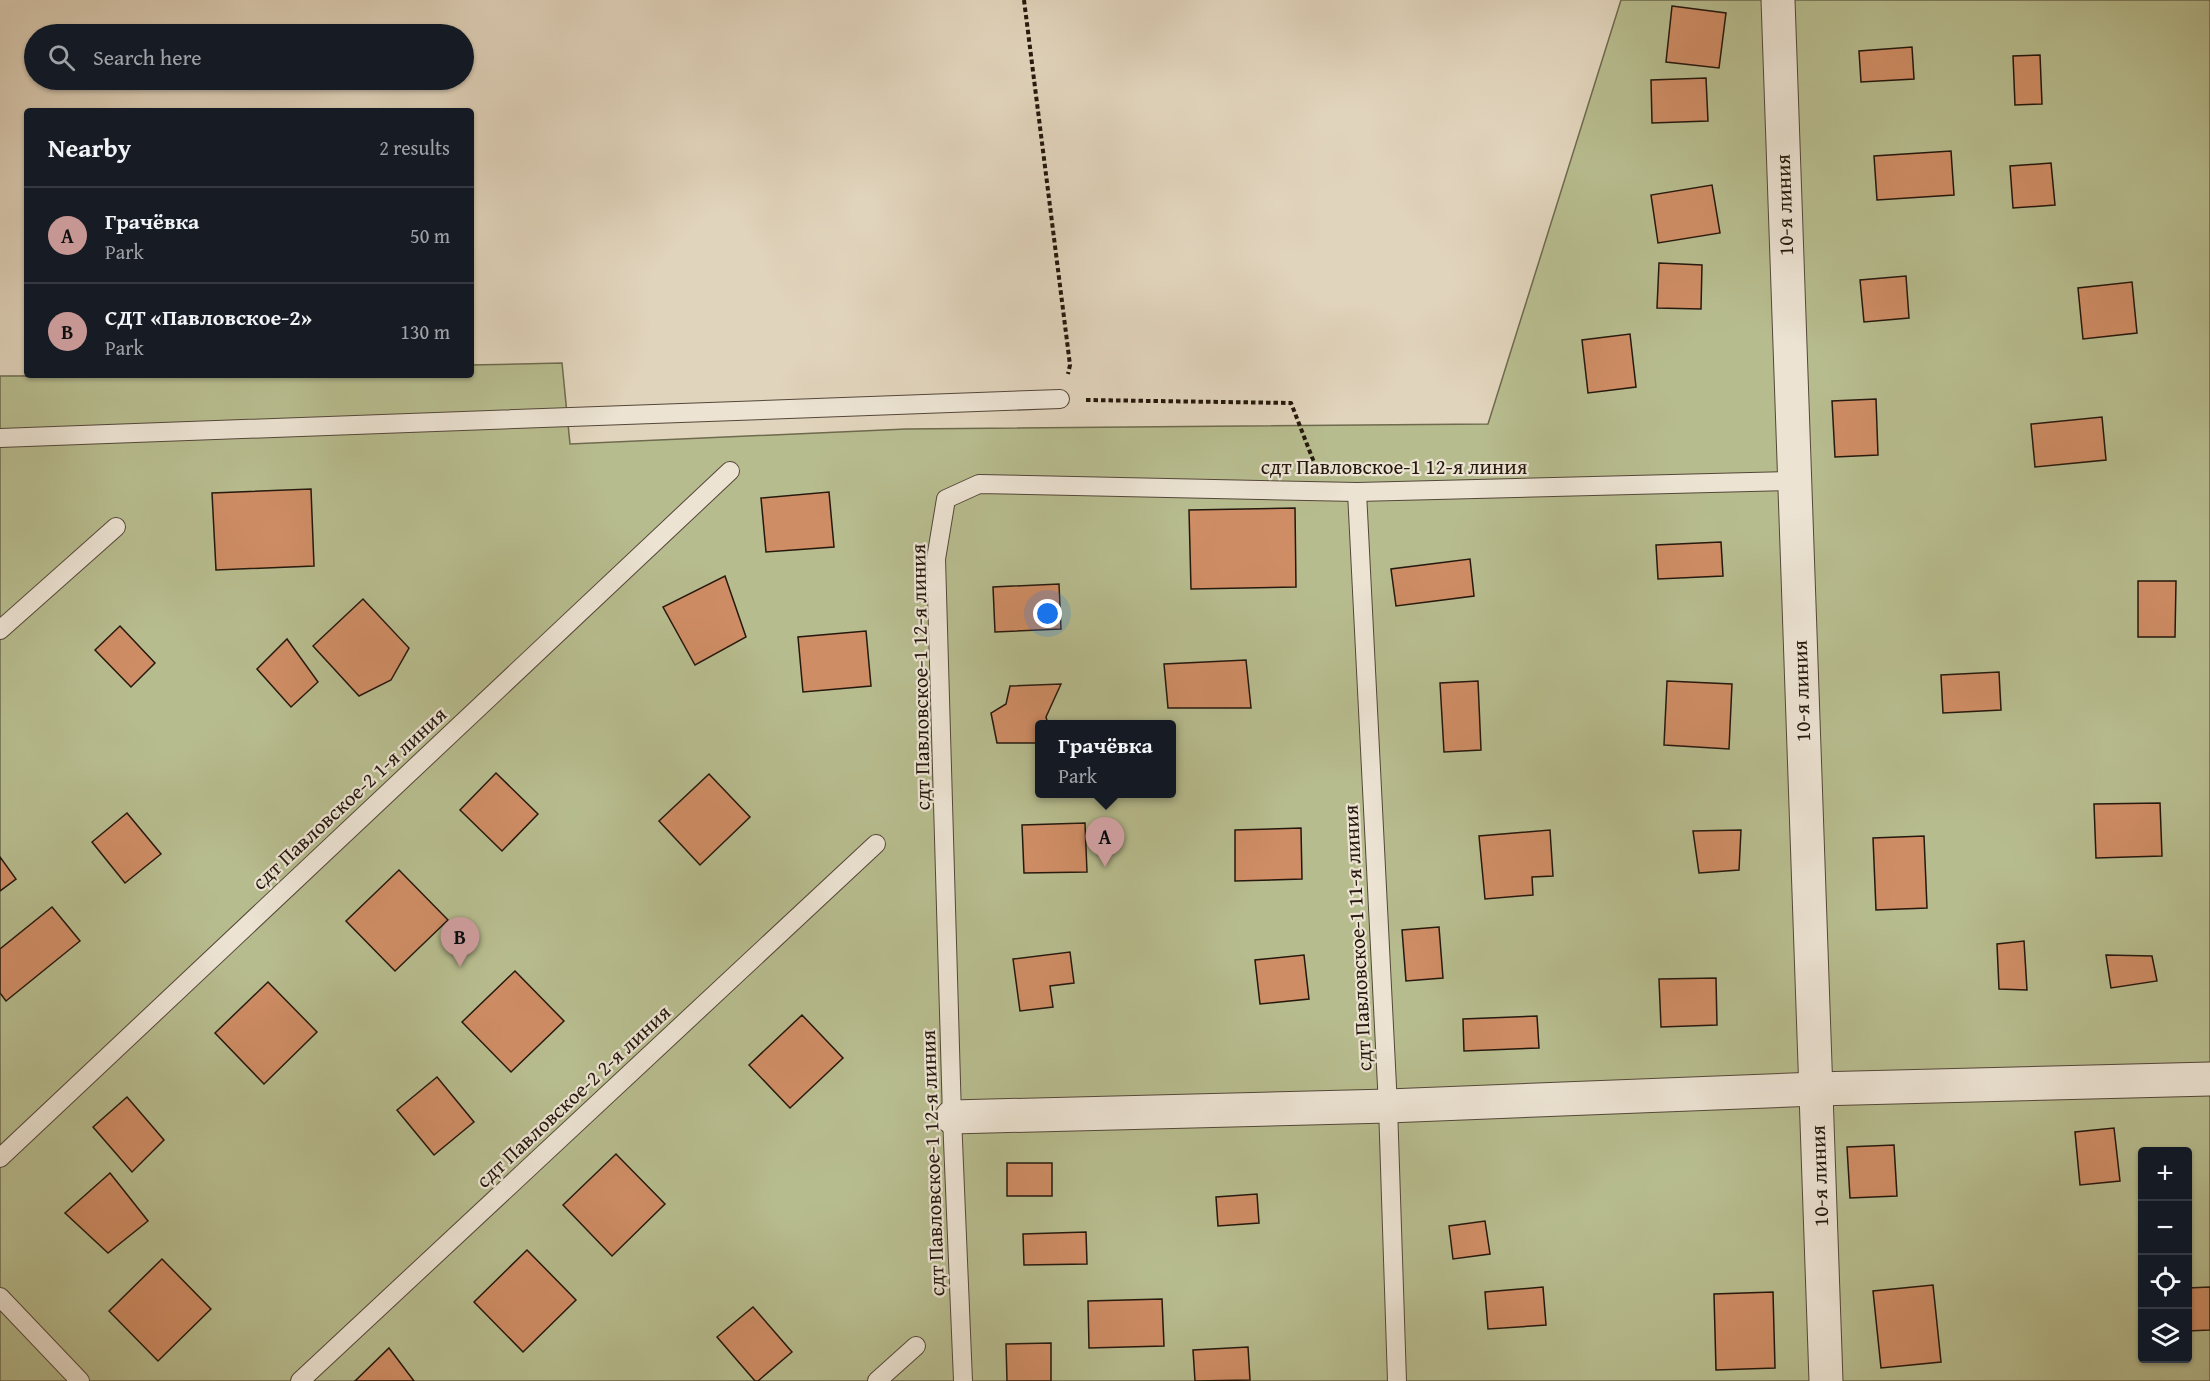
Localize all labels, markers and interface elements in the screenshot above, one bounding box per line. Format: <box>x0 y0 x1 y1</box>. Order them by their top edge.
search box <box>24 24 474 90</box>
icon: search <box>45 41 78 74</box>
text: Search here <box>93 41 202 73</box>
text: Nearby <box>48 128 131 167</box>
text: 2 results <box>379 133 450 162</box>
street label: 10-я линия <box>1767 153 1801 257</box>
text: Грачёвка <box>105 205 199 237</box>
text: A <box>61 221 74 250</box>
text: 50 m <box>410 221 450 250</box>
text: Park <box>105 237 144 266</box>
text: СДТ «Павловское-2» <box>105 301 312 333</box>
text: B <box>61 317 74 346</box>
text: 130 m <box>400 317 450 346</box>
text: Park <box>105 333 144 362</box>
street label: сдт Павловское-1 12-я линия <box>1261 451 1528 482</box>
street label: сдт Павловское-1 12-я линия <box>902 543 938 811</box>
your location <box>1033 599 1062 628</box>
street label: 10-я линия <box>1784 639 1818 743</box>
street label: сдт Павловское-2 1-я линия <box>245 699 454 897</box>
popup <box>1035 720 1176 798</box>
text: Грачёвка <box>1058 729 1153 761</box>
text: Park <box>1058 761 1097 790</box>
street label: сдт Павловское-1 11-я линия <box>1335 804 1379 1072</box>
pin: A <box>1086 818 1124 867</box>
pin: B <box>440 918 480 967</box>
street label: сдт Павловское-2 2-я линия <box>469 997 678 1195</box>
street label: сдт Павловское-1 12-я линия <box>912 1029 952 1297</box>
street label: 10-я линия <box>1802 1124 1836 1228</box>
map controls <box>2138 1147 2192 1363</box>
button: + <box>2138 1147 2192 1201</box>
button: − <box>2138 1201 2192 1255</box>
button: locate <box>2138 1255 2192 1309</box>
button: layers <box>2138 1309 2192 1363</box>

